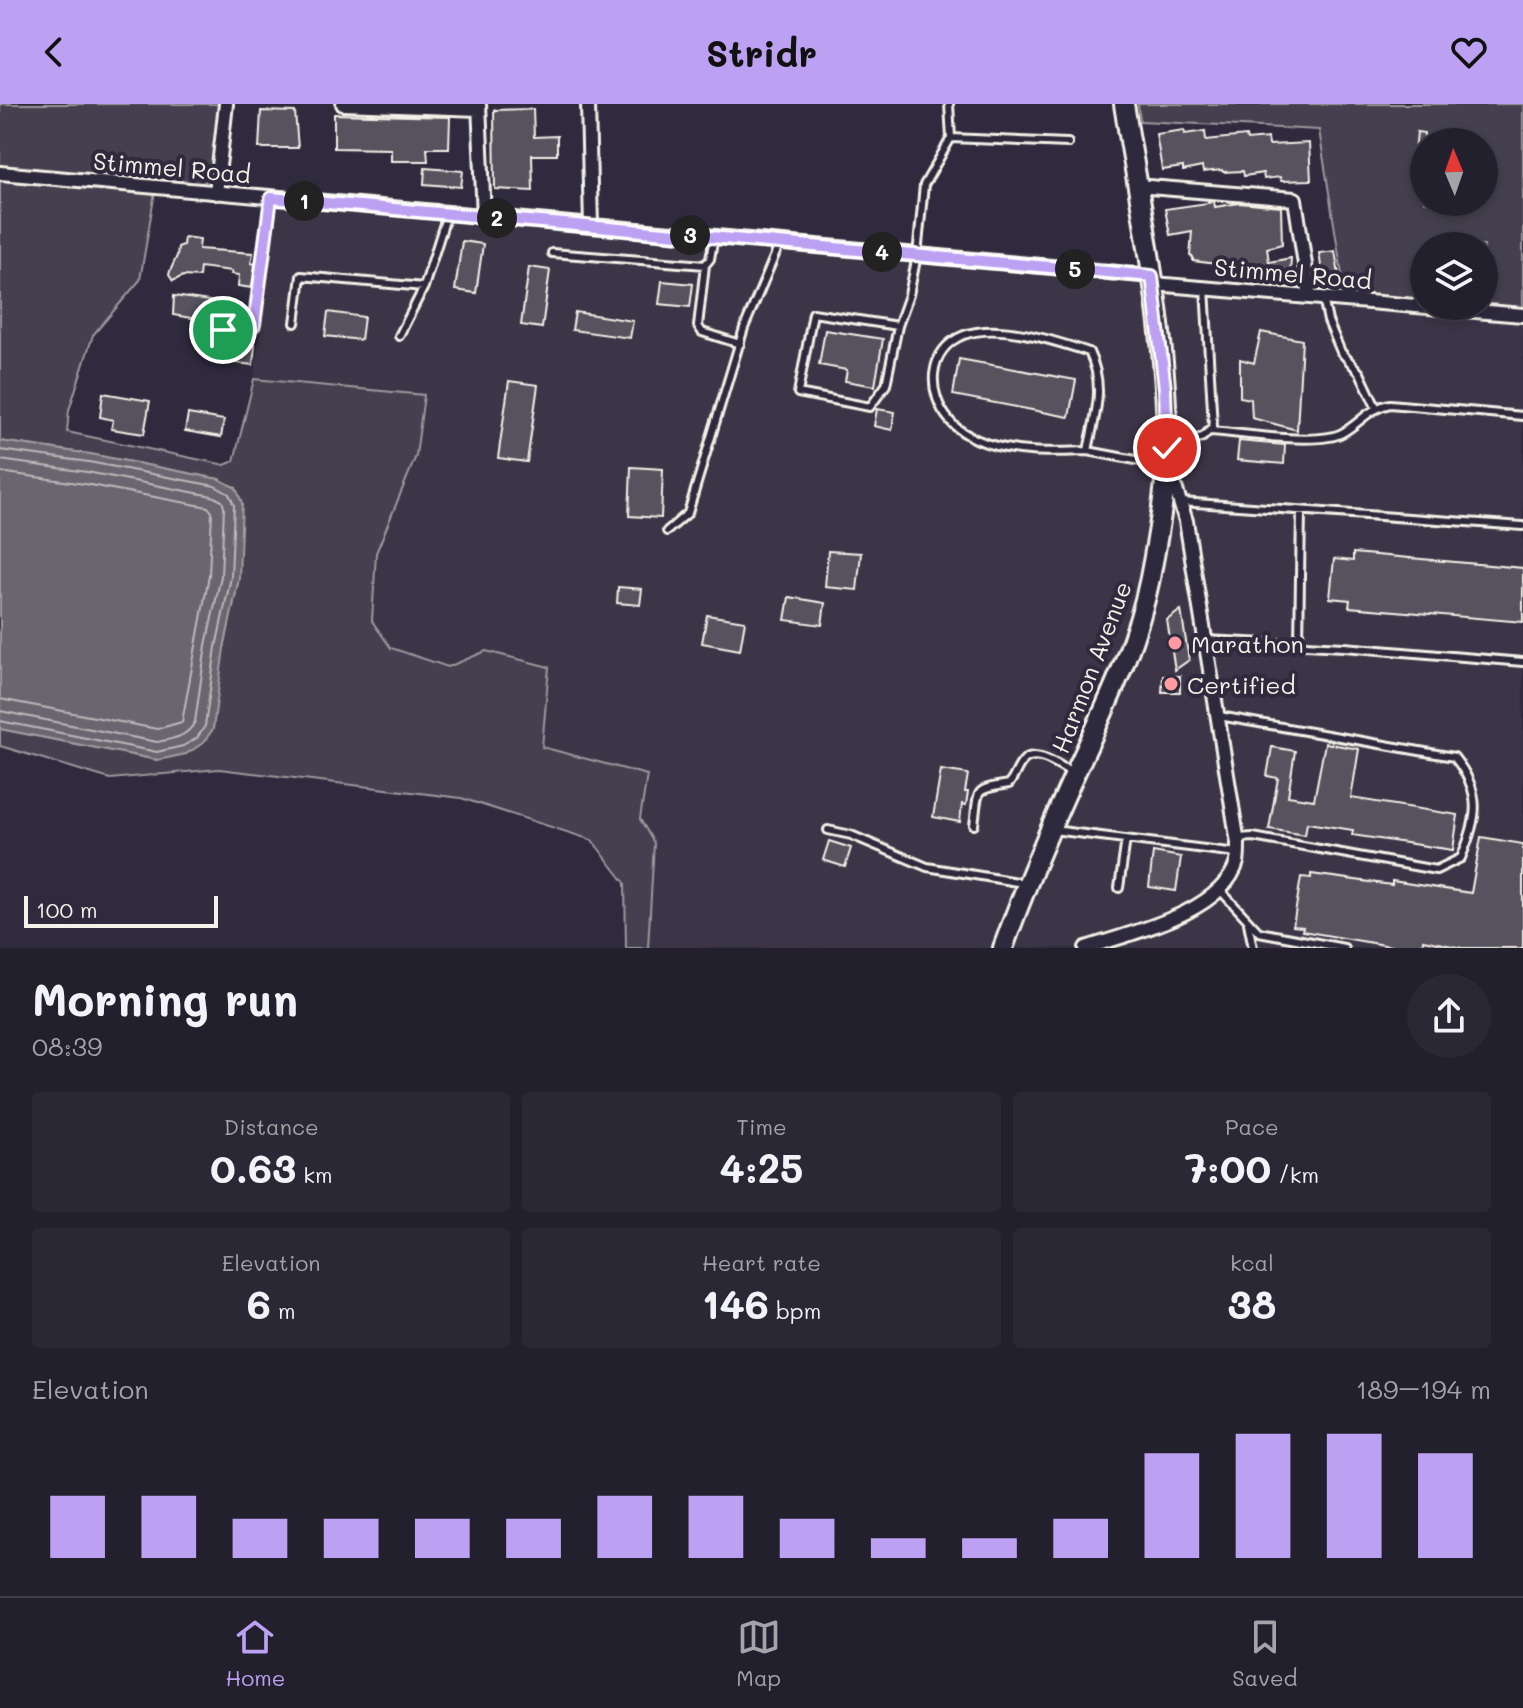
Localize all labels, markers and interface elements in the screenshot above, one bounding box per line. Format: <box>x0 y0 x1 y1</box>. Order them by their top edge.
text: Stridr <box>706 29 817 76</box>
icon: back <box>32 30 76 74</box>
icon: heart <box>1447 30 1491 74</box>
north arrow <box>1410 128 1498 216</box>
map controls <box>1410 128 1498 320</box>
street label: Stimmel Road <box>92 145 252 189</box>
pin: 1 <box>284 181 324 221</box>
text: 1 <box>299 186 309 215</box>
pin: 2 <box>477 198 517 238</box>
text: 2 <box>491 203 503 232</box>
pin: 3 <box>670 215 710 255</box>
text: 3 <box>683 220 697 249</box>
pin: 4 <box>862 232 902 272</box>
button: layers <box>1410 232 1498 320</box>
text: 4 <box>875 237 889 266</box>
pin: 5 <box>1055 249 1095 289</box>
street label: Stimmel Road <box>1213 251 1373 295</box>
text: 5 <box>1069 254 1081 283</box>
pin <box>189 296 257 364</box>
icon: arrive <box>201 308 245 352</box>
pin <box>1133 414 1201 482</box>
icon: check <box>1145 426 1189 470</box>
street label: Harmon Avenue <box>1044 577 1138 757</box>
place label: Marathon <box>1191 628 1304 659</box>
marker: Marathon <box>1166 634 1184 652</box>
place label: Certified <box>1187 669 1296 700</box>
marker: Certified <box>1162 675 1180 693</box>
scale bar <box>24 892 218 928</box>
text: 100 m <box>36 895 98 924</box>
text: Morning run <box>32 970 298 1027</box>
button: share <box>1407 974 1491 1058</box>
text: 08:39 <box>32 1029 102 1063</box>
text: Distance <box>224 1112 319 1141</box>
text: Time <box>736 1112 787 1141</box>
text: Pace <box>1225 1112 1279 1141</box>
text: 0.63 <box>210 1141 296 1193</box>
text: 4:25 <box>720 1141 803 1193</box>
text: 7:00 <box>1185 1141 1271 1193</box>
text: km <box>296 1160 332 1189</box>
text: /km <box>1271 1160 1319 1189</box>
text: Elevation <box>222 1248 321 1277</box>
text: Heart rate <box>702 1248 821 1277</box>
text: kcal <box>1230 1248 1274 1277</box>
text: 6 <box>247 1277 271 1329</box>
text: 146 <box>702 1277 769 1329</box>
text: 38 <box>1227 1277 1276 1329</box>
text: m <box>271 1296 296 1325</box>
text: bpm <box>769 1296 821 1325</box>
text: Elevation <box>32 1372 149 1406</box>
text: 189–194 m <box>1356 1372 1491 1406</box>
tab: Home <box>225 1615 285 1692</box>
tab: Map <box>736 1615 781 1692</box>
tab: Saved <box>1232 1615 1297 1692</box>

